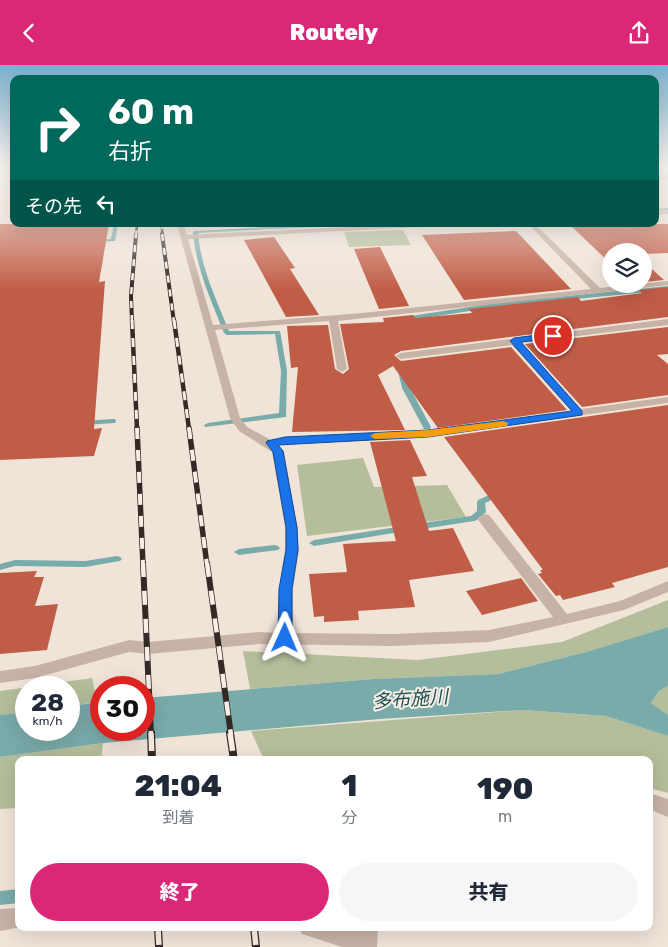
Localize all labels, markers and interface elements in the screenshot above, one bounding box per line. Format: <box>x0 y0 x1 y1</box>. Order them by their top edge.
icon: back <box>15 19 43 47</box>
text: Routely <box>290 19 378 46</box>
icon: share <box>625 19 653 47</box>
text: 60 m <box>108 91 194 133</box>
icon: right <box>25 95 90 160</box>
text: 右折 <box>108 138 152 165</box>
icon: left <box>92 190 120 218</box>
text: その先 <box>25 195 82 218</box>
map controls <box>602 243 652 293</box>
button: layers <box>602 243 652 293</box>
pin <box>532 315 574 357</box>
icon: arrive <box>539 322 567 350</box>
position arrow <box>258 611 310 663</box>
speed limit sign: 30 <box>90 676 155 741</box>
water label: 多布施川 <box>371 685 451 713</box>
text: 28 <box>31 688 64 717</box>
text: km/h <box>33 714 62 728</box>
text: 21:04 <box>134 768 222 804</box>
text: 1 <box>342 768 357 804</box>
text: 190 <box>477 771 534 807</box>
text: m <box>498 807 512 826</box>
text: 到着 <box>162 808 194 827</box>
text: 分 <box>341 808 357 827</box>
button: 終了 <box>30 863 329 921</box>
button: 共有 <box>339 863 638 921</box>

